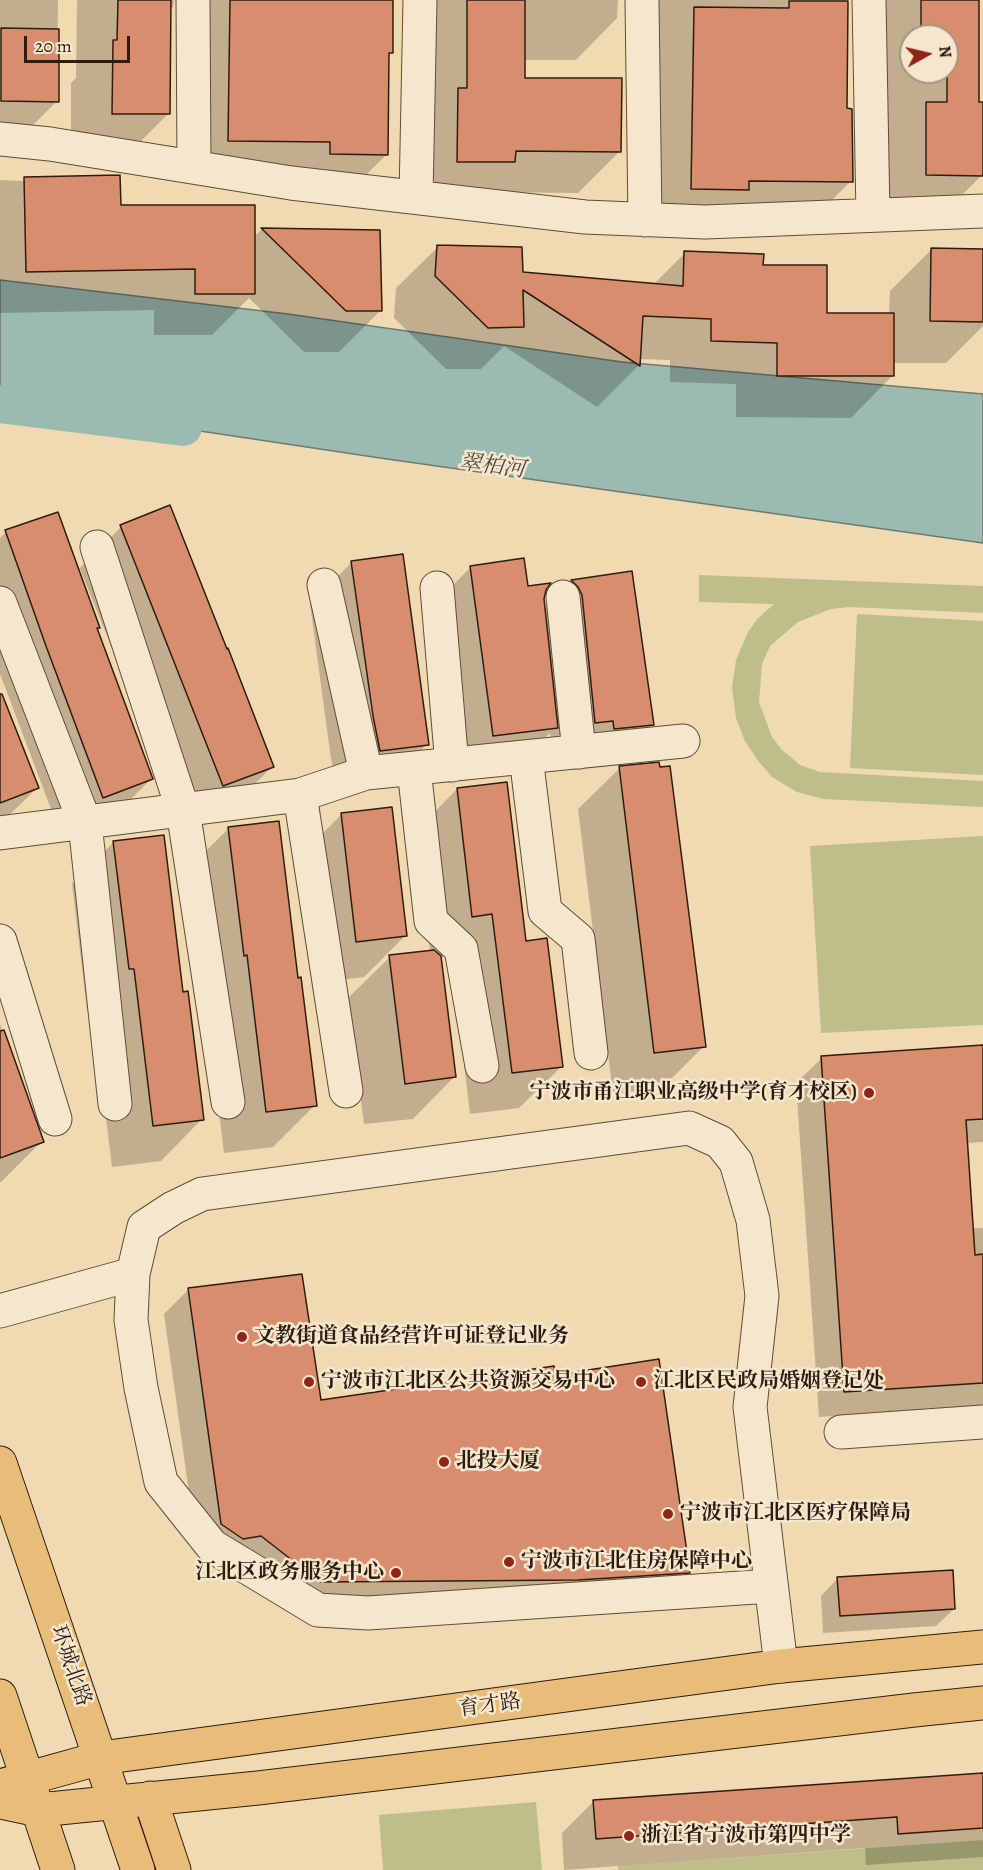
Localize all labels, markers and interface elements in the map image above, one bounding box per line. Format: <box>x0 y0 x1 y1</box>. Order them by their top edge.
scale bar <box>27 24 134 62</box>
north arrow <box>899 24 959 84</box>
text: 20 m <box>35 34 72 58</box>
text: N <box>933 44 957 59</box>
water label: 翠柏河 <box>458 450 526 484</box>
place label: 宁波市甬江职业高级中学(育才校区) <box>530 1080 857 1106</box>
marker: 宁波市甬江职业高级中学(育才校区) <box>862 1086 876 1100</box>
place label: 文教街道食品经营许可证登记业务 <box>254 1324 569 1350</box>
marker: 文教街道食品经营许可证登记业务 <box>235 1330 249 1344</box>
place label: 宁波市江北区公共资源交易中心 <box>321 1369 615 1395</box>
place label: 江北区民政局婚姻登记处 <box>653 1369 884 1395</box>
marker: 宁波市江北区公共资源交易中心 <box>302 1375 316 1389</box>
marker: 江北区民政局婚姻登记处 <box>634 1375 648 1389</box>
place label: 北投大厦 <box>456 1449 540 1475</box>
marker: 北投大厦 <box>437 1455 451 1469</box>
place label: 宁波市江北区医疗保障局 <box>680 1501 911 1527</box>
marker: 宁波市江北区医疗保障局 <box>661 1507 675 1521</box>
place label: 宁波市江北住房保障中心 <box>521 1549 752 1575</box>
marker: 宁波市江北住房保障中心 <box>502 1555 516 1569</box>
place label: 江北区政务服务中心 <box>195 1560 384 1586</box>
marker: 江北区政务服务中心 <box>389 1566 403 1580</box>
street label: 环城北路 <box>44 1622 96 1710</box>
street label: 育才路 <box>457 1689 523 1723</box>
place label: 浙江省宁波市第四中学 <box>641 1823 851 1849</box>
marker: 浙江省宁波市第四中学 <box>622 1829 636 1843</box>

